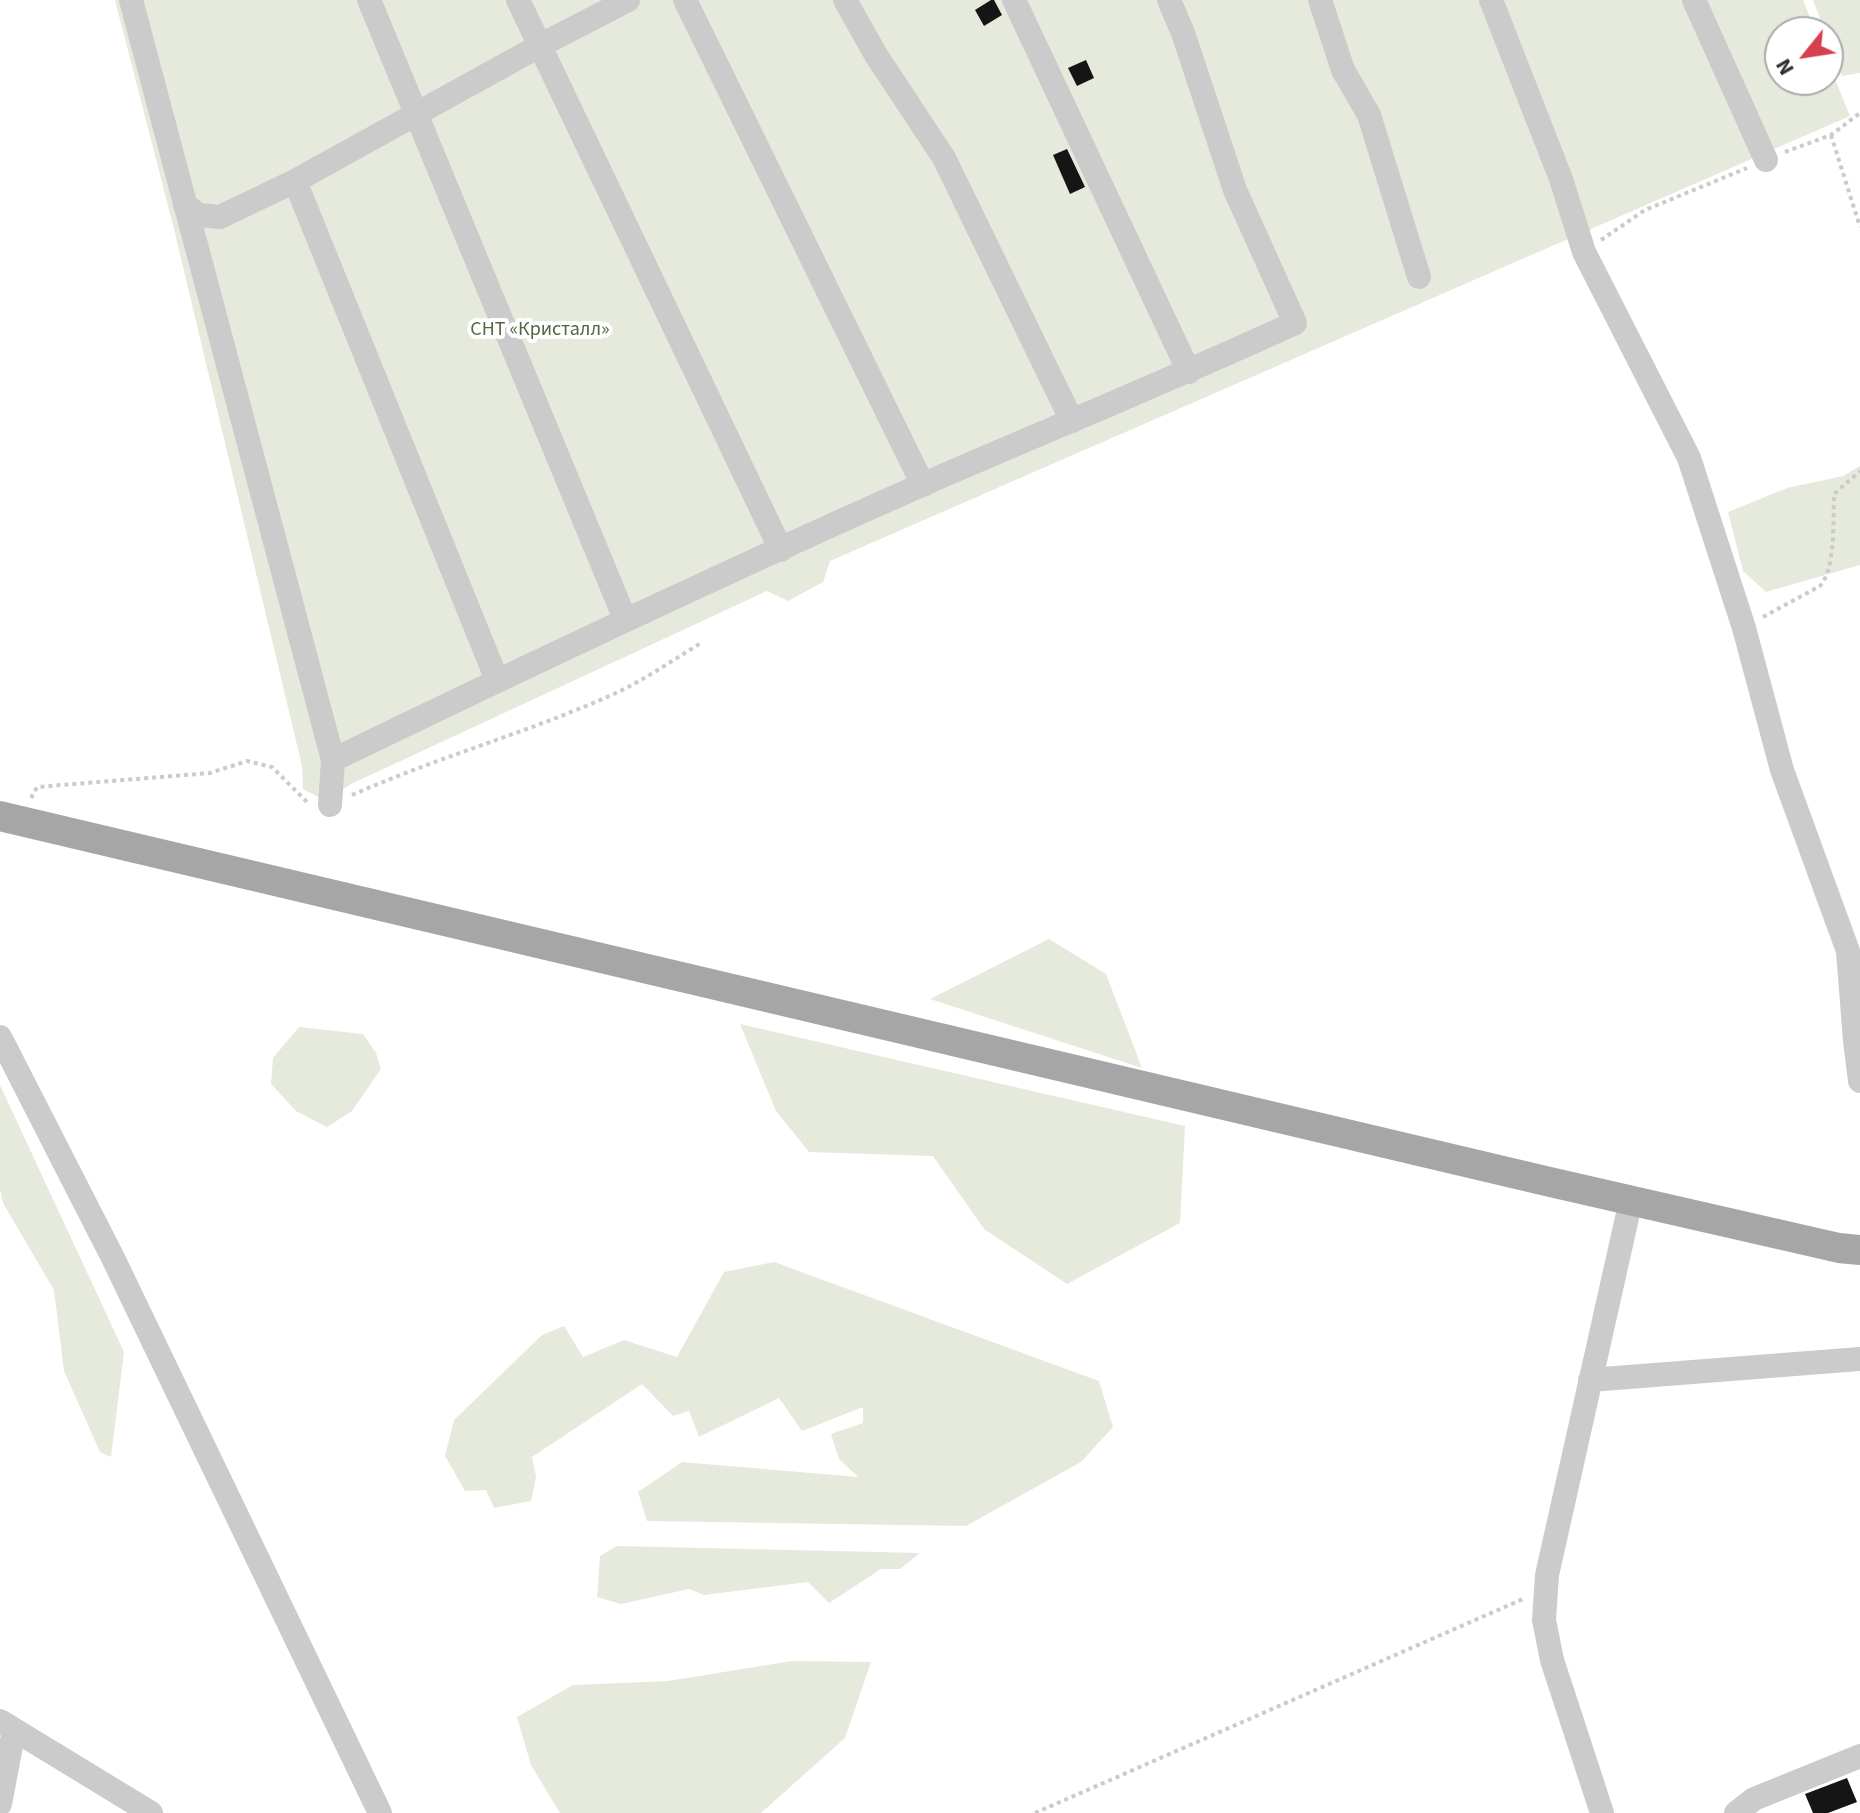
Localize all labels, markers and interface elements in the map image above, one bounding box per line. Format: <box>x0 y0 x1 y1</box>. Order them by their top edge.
north arrow <box>1764 16 1844 96</box>
text: N <box>1767 53 1802 81</box>
park label: СНТ «Кристалл» <box>470 319 610 343</box>

